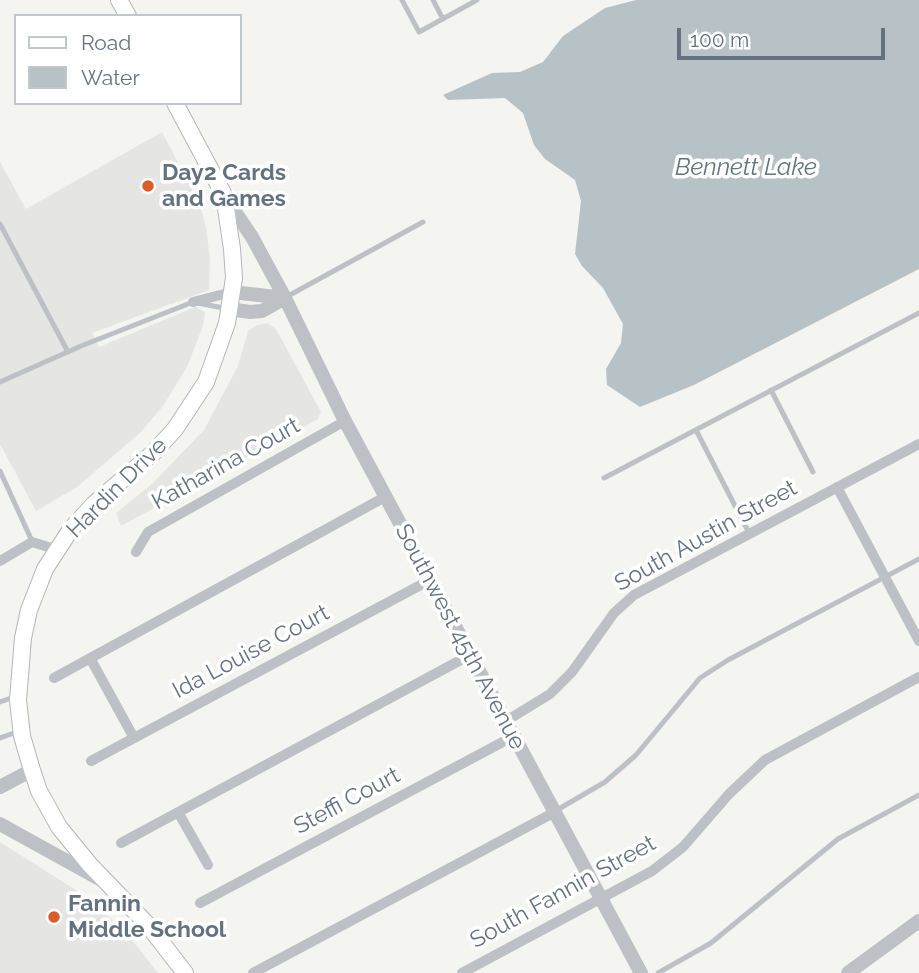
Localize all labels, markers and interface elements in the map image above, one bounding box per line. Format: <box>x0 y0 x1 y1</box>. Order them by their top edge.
legend <box>14 14 242 105</box>
scale bar <box>681 14 889 58</box>
text: 100 m <box>690 27 749 52</box>
text: Road <box>81 30 131 55</box>
text: Water <box>81 65 140 90</box>
water label: Bennett Lake <box>675 154 817 182</box>
place label: Day2 Cards and Games <box>162 159 286 213</box>
marker: Day2 Cards and Games <box>140 178 156 194</box>
street label: Katharina Court <box>147 412 305 516</box>
street label: Hardin Drive <box>61 432 173 544</box>
street label: South Austin Street <box>610 474 802 598</box>
street label: Southwest 45th Avenue <box>389 520 531 754</box>
street label: Ida Louise Court <box>168 599 334 705</box>
street label: Steffi Court <box>289 762 405 840</box>
street label: South Fannin Street <box>465 830 661 954</box>
place label: Fannin Middle School <box>68 890 226 944</box>
marker: Fannin Middle School <box>46 909 62 925</box>

